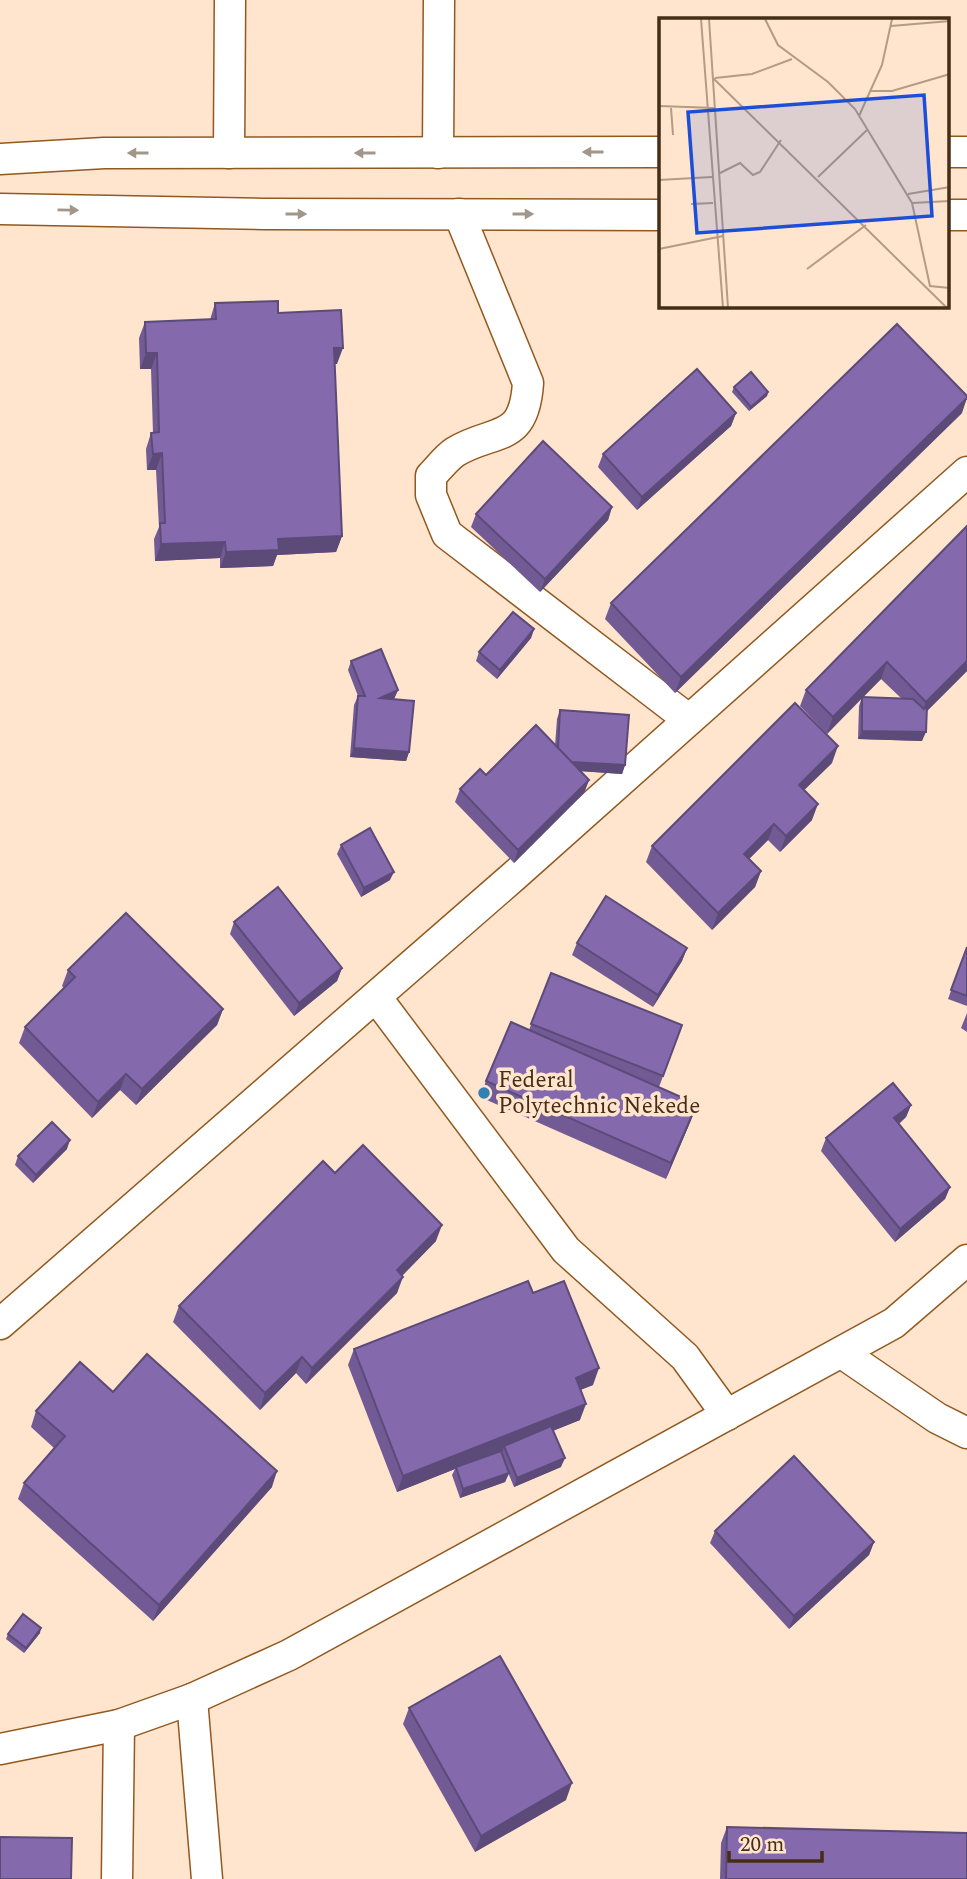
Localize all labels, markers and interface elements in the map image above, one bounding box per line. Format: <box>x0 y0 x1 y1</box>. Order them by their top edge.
inset map <box>659 18 950 308</box>
one-way arrow <box>581 146 603 158</box>
one-way arrow <box>126 147 148 159</box>
one-way arrow <box>354 147 376 159</box>
one-way arrow <box>57 204 79 216</box>
one-way arrow <box>285 208 307 220</box>
one-way arrow <box>512 208 534 220</box>
place label: Federal Polytechnic Nekede <box>498 1063 700 1124</box>
marker: Federal Polytechnic Nekede <box>476 1085 492 1101</box>
scale bar <box>729 1820 822 1864</box>
text: 20 m <box>740 1829 784 1861</box>

